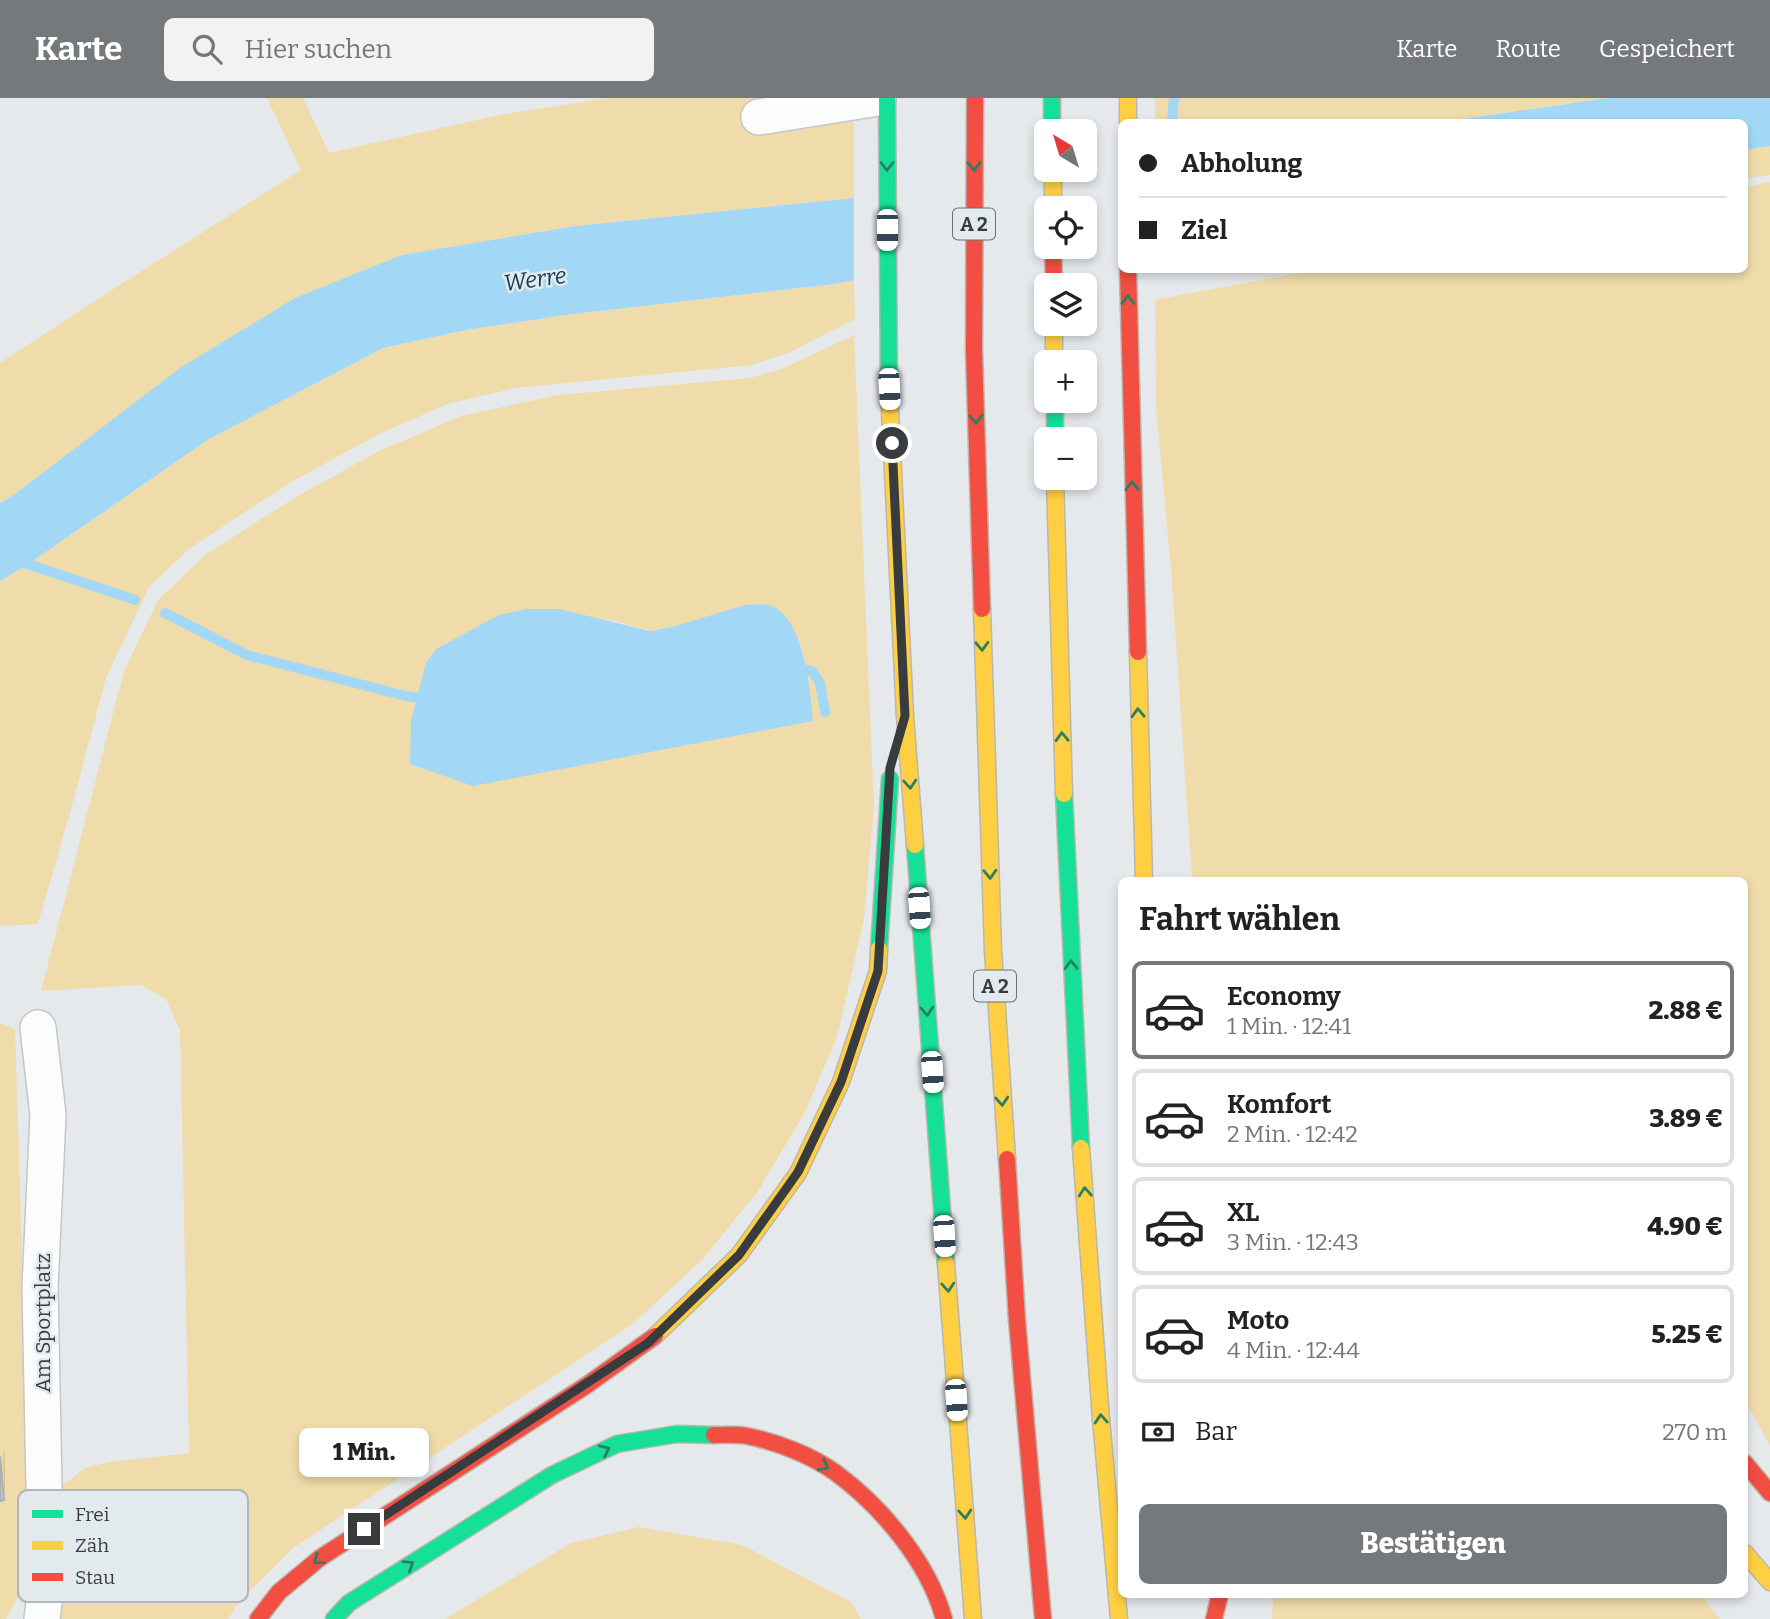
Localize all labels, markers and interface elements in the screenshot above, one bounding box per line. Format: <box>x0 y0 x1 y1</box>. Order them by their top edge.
search box <box>164 18 654 81</box>
text: Karte <box>35 29 122 69</box>
icon: search <box>188 30 226 68</box>
text: Hier suchen <box>244 34 392 65</box>
text: Karte <box>1396 35 1458 63</box>
text: Route <box>1496 35 1561 63</box>
text: Gespeichert <box>1599 35 1735 63</box>
north arrow <box>1034 119 1097 182</box>
map controls <box>1034 119 1097 490</box>
text: Abholung <box>1181 148 1302 179</box>
one-way arrow <box>879 161 895 172</box>
one-way arrow <box>966 161 982 172</box>
button: locate <box>1034 196 1097 259</box>
road number: A 2 <box>953 208 995 240</box>
car <box>877 209 898 251</box>
text: Ziel <box>1181 215 1228 246</box>
water label: Werre <box>502 261 569 297</box>
button: layers <box>1034 273 1097 336</box>
one-way arrow <box>1120 295 1136 305</box>
button: + <box>1034 350 1097 413</box>
car <box>878 367 901 411</box>
one-way arrow <box>968 414 983 425</box>
route start <box>876 427 908 459</box>
button: − <box>1034 427 1097 490</box>
one-way arrow <box>1124 480 1139 491</box>
one-way arrow <box>975 641 990 652</box>
one-way arrow <box>1130 708 1145 719</box>
one-way arrow <box>1055 731 1070 742</box>
one-way arrow <box>902 779 917 790</box>
one-way arrow <box>983 869 998 880</box>
car <box>908 886 931 930</box>
text: Fahrt wählen <box>1139 900 1340 938</box>
one-way arrow <box>1063 959 1078 970</box>
road number: A 2 <box>974 971 1016 1002</box>
icon: car <box>1143 979 1206 1042</box>
text: Economy <box>1227 981 1341 1012</box>
text: 2.88 € <box>1648 995 1723 1026</box>
one-way arrow <box>919 1006 934 1017</box>
text: 1 Min. · 12:41 <box>1227 1012 1351 1040</box>
car <box>921 1050 944 1094</box>
icon: car <box>1143 1087 1206 1150</box>
text: Komfort <box>1227 1089 1332 1120</box>
one-way arrow <box>995 1096 1010 1107</box>
text: 3.89 € <box>1649 1103 1723 1134</box>
text: 2 Min. · 12:42 <box>1227 1120 1358 1148</box>
one-way arrow <box>1078 1186 1093 1197</box>
icon: car <box>1143 1195 1206 1258</box>
text: XL <box>1227 1197 1259 1228</box>
text: 4.90 € <box>1647 1211 1723 1242</box>
car <box>933 1214 956 1258</box>
text: 3 Min. · 12:43 <box>1227 1228 1359 1256</box>
street label: Am Sportplatz <box>30 1253 56 1393</box>
one-way arrow <box>940 1282 955 1293</box>
icon: car <box>1143 1303 1206 1366</box>
text: Moto <box>1227 1305 1289 1336</box>
text: 5.25 € <box>1651 1319 1723 1350</box>
text: 4 Min. · 12:44 <box>1227 1336 1360 1364</box>
car <box>945 1378 968 1422</box>
one-way arrow <box>1094 1413 1109 1424</box>
icon: cash <box>1139 1413 1177 1451</box>
text: Bar <box>1195 1416 1237 1447</box>
text: 270 m <box>1662 1418 1727 1446</box>
callout: 1 Min. <box>299 1428 429 1476</box>
text: 1 Min. <box>333 1438 395 1466</box>
one-way arrow <box>597 1444 610 1458</box>
one-way arrow <box>817 1458 829 1472</box>
legend <box>18 1490 248 1602</box>
text: Frei <box>75 1503 110 1526</box>
button: Bestätigen <box>1139 1504 1727 1584</box>
one-way arrow <box>957 1508 972 1519</box>
route end <box>348 1513 380 1545</box>
text: Zäh <box>75 1534 109 1557</box>
one-way arrow <box>313 1552 326 1564</box>
one-way arrow <box>401 1561 414 1574</box>
text: Stau <box>75 1566 115 1589</box>

